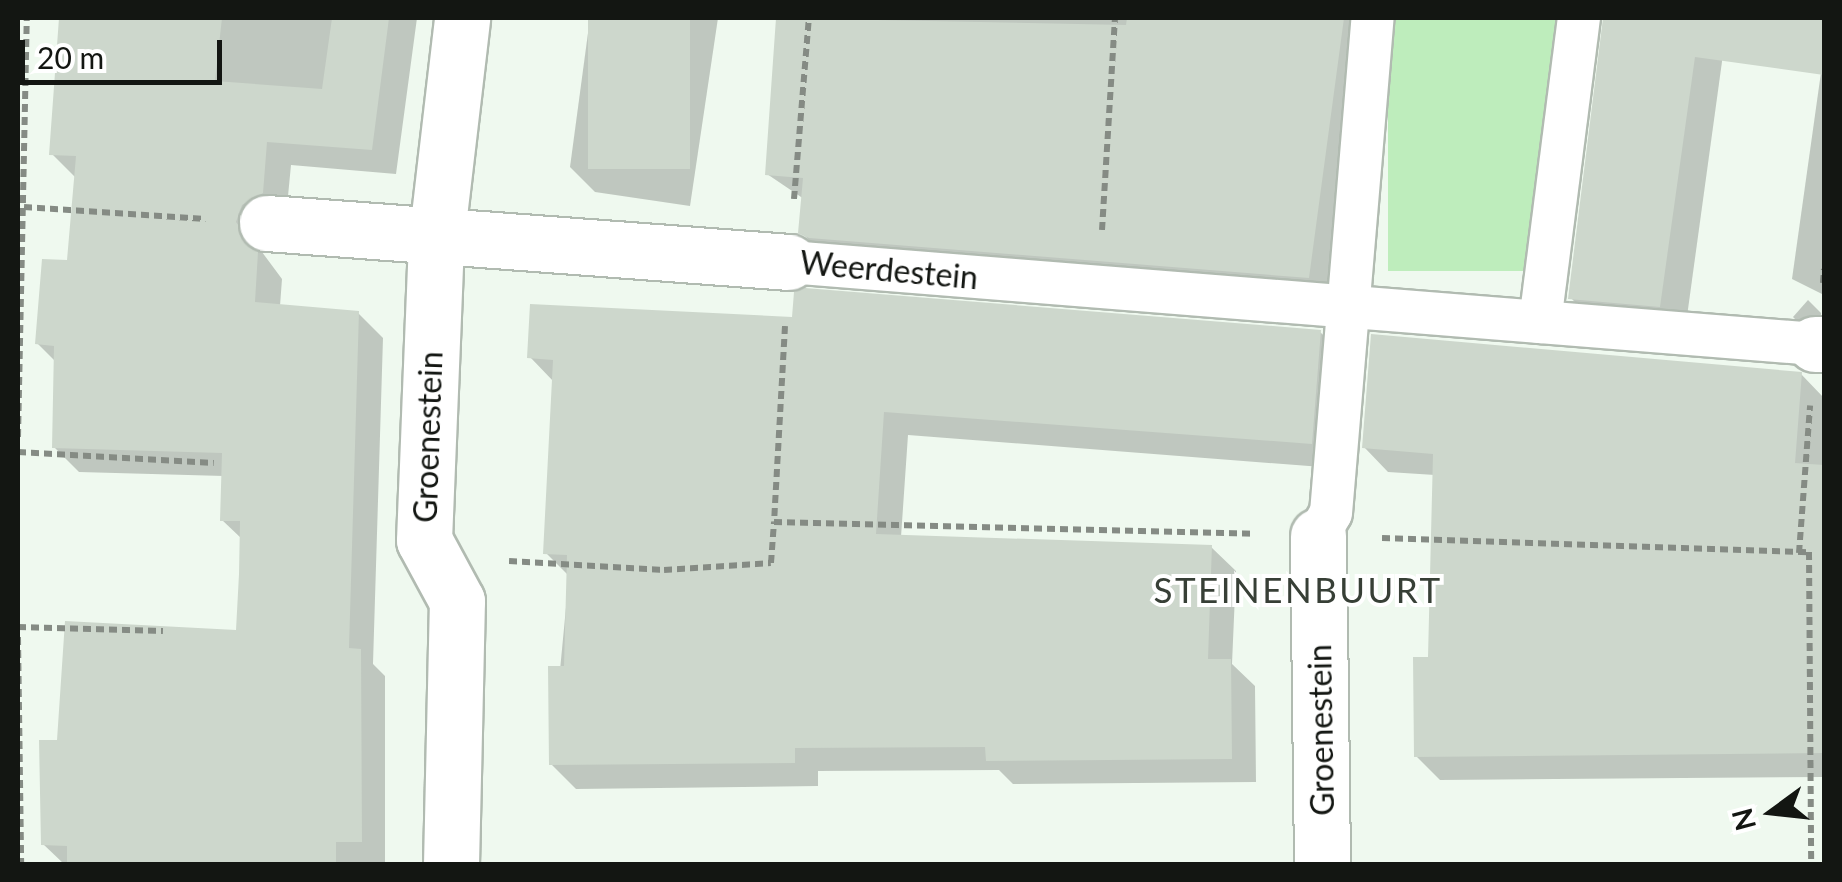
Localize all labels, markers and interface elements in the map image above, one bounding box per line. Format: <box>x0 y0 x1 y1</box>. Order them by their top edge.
scale bar <box>25 20 228 82</box>
text: 20 m <box>37 39 104 75</box>
street label: Weerdestein <box>798 243 980 297</box>
street label: Groenestein <box>406 351 450 523</box>
district label: STEINENBUURT <box>1153 568 1443 610</box>
street label: Groenestein <box>1300 644 1342 816</box>
north arrow <box>1722 762 1822 862</box>
text: N <box>1724 805 1762 835</box>

